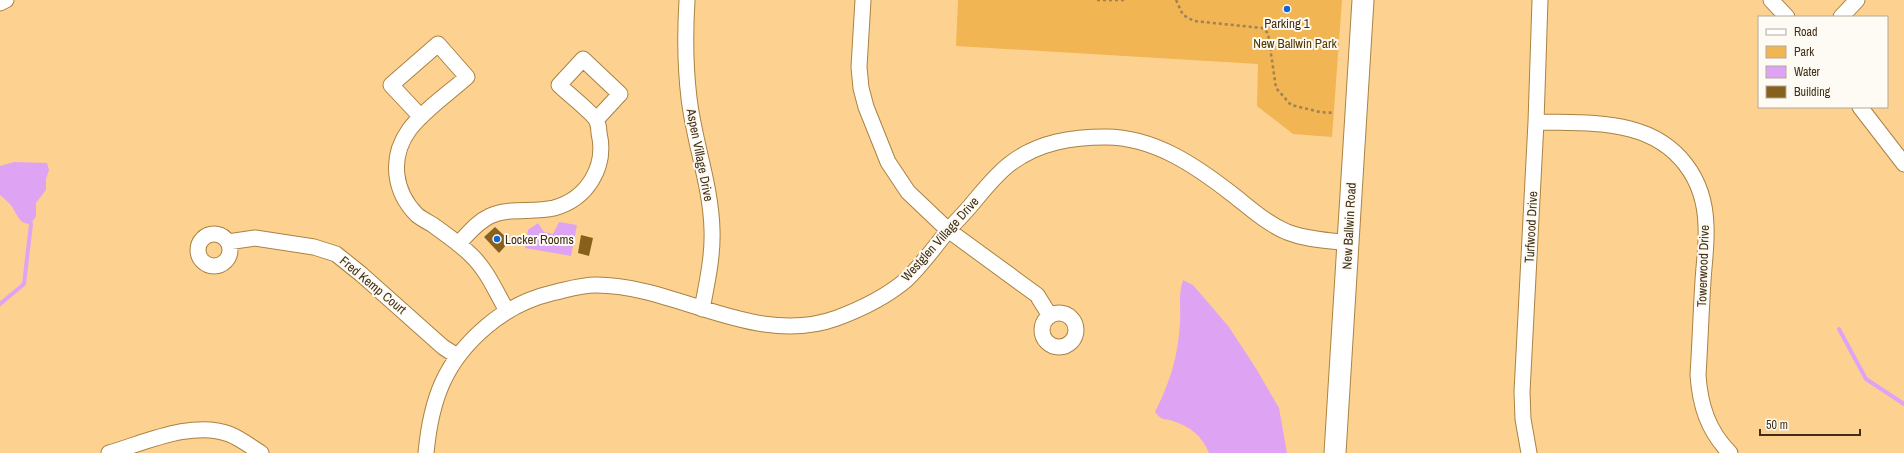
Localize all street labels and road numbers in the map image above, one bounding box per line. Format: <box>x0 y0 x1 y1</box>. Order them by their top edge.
street label: Aspen Village Drive <box>682 106 717 203</box>
street label: New Ballwin Road <box>1338 182 1360 270</box>
street label: Turfwood Drive <box>1521 191 1541 263</box>
street label: Westglen Village Drive <box>898 193 983 285</box>
street label: Towerwood Drive <box>1693 224 1713 307</box>
street label: Fred Kemp Court <box>336 252 410 318</box>

